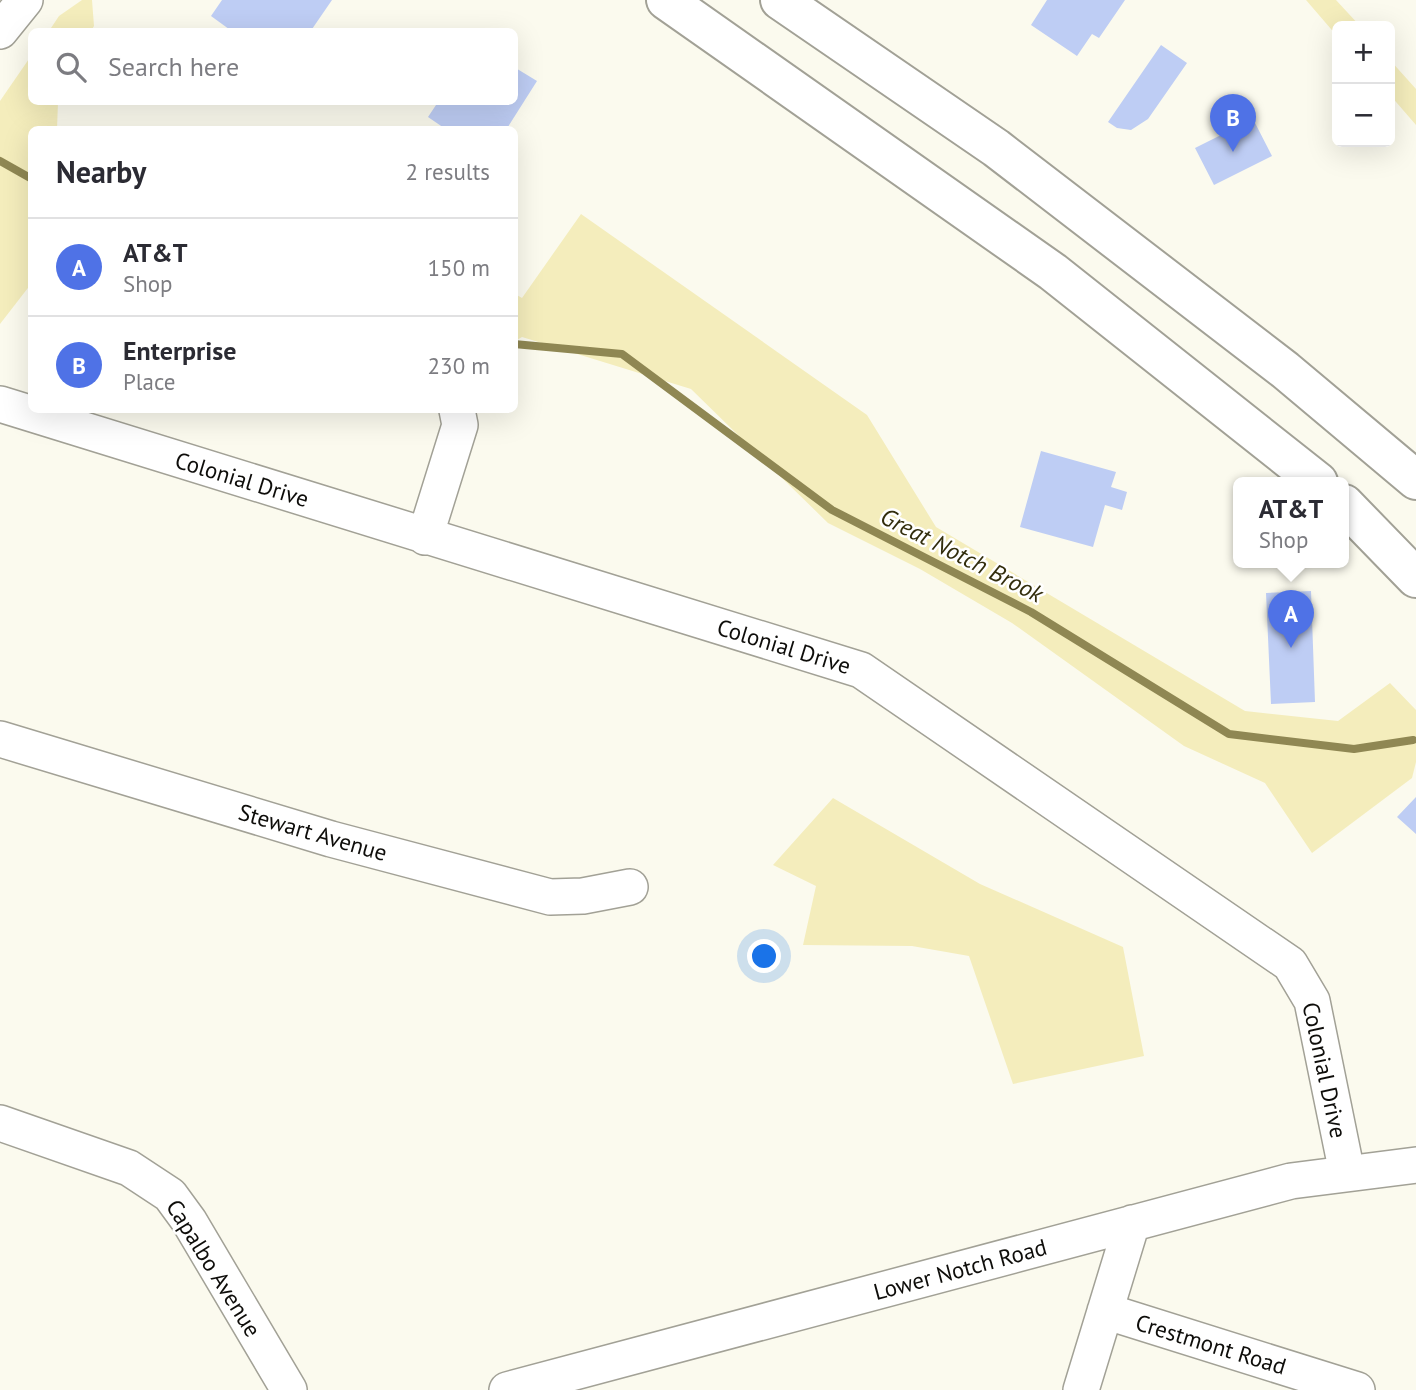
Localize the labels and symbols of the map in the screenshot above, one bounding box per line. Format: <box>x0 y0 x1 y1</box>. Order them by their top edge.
pin: B <box>1210 94 1256 152</box>
street label: Colonial Drive <box>172 445 312 513</box>
water label: Great Notch Brook <box>875 501 1050 610</box>
pin: A <box>1268 590 1314 648</box>
street label: Colonial Drive <box>714 612 854 680</box>
street label: Stewart Avenue <box>235 797 391 867</box>
your location <box>747 939 781 973</box>
street label: Colonial Drive <box>1296 999 1354 1141</box>
street label: Capalbo Avenue <box>160 1194 268 1342</box>
street label: Lower Notch Road <box>870 1232 1050 1306</box>
street label: Crestmont Road <box>1132 1307 1290 1381</box>

